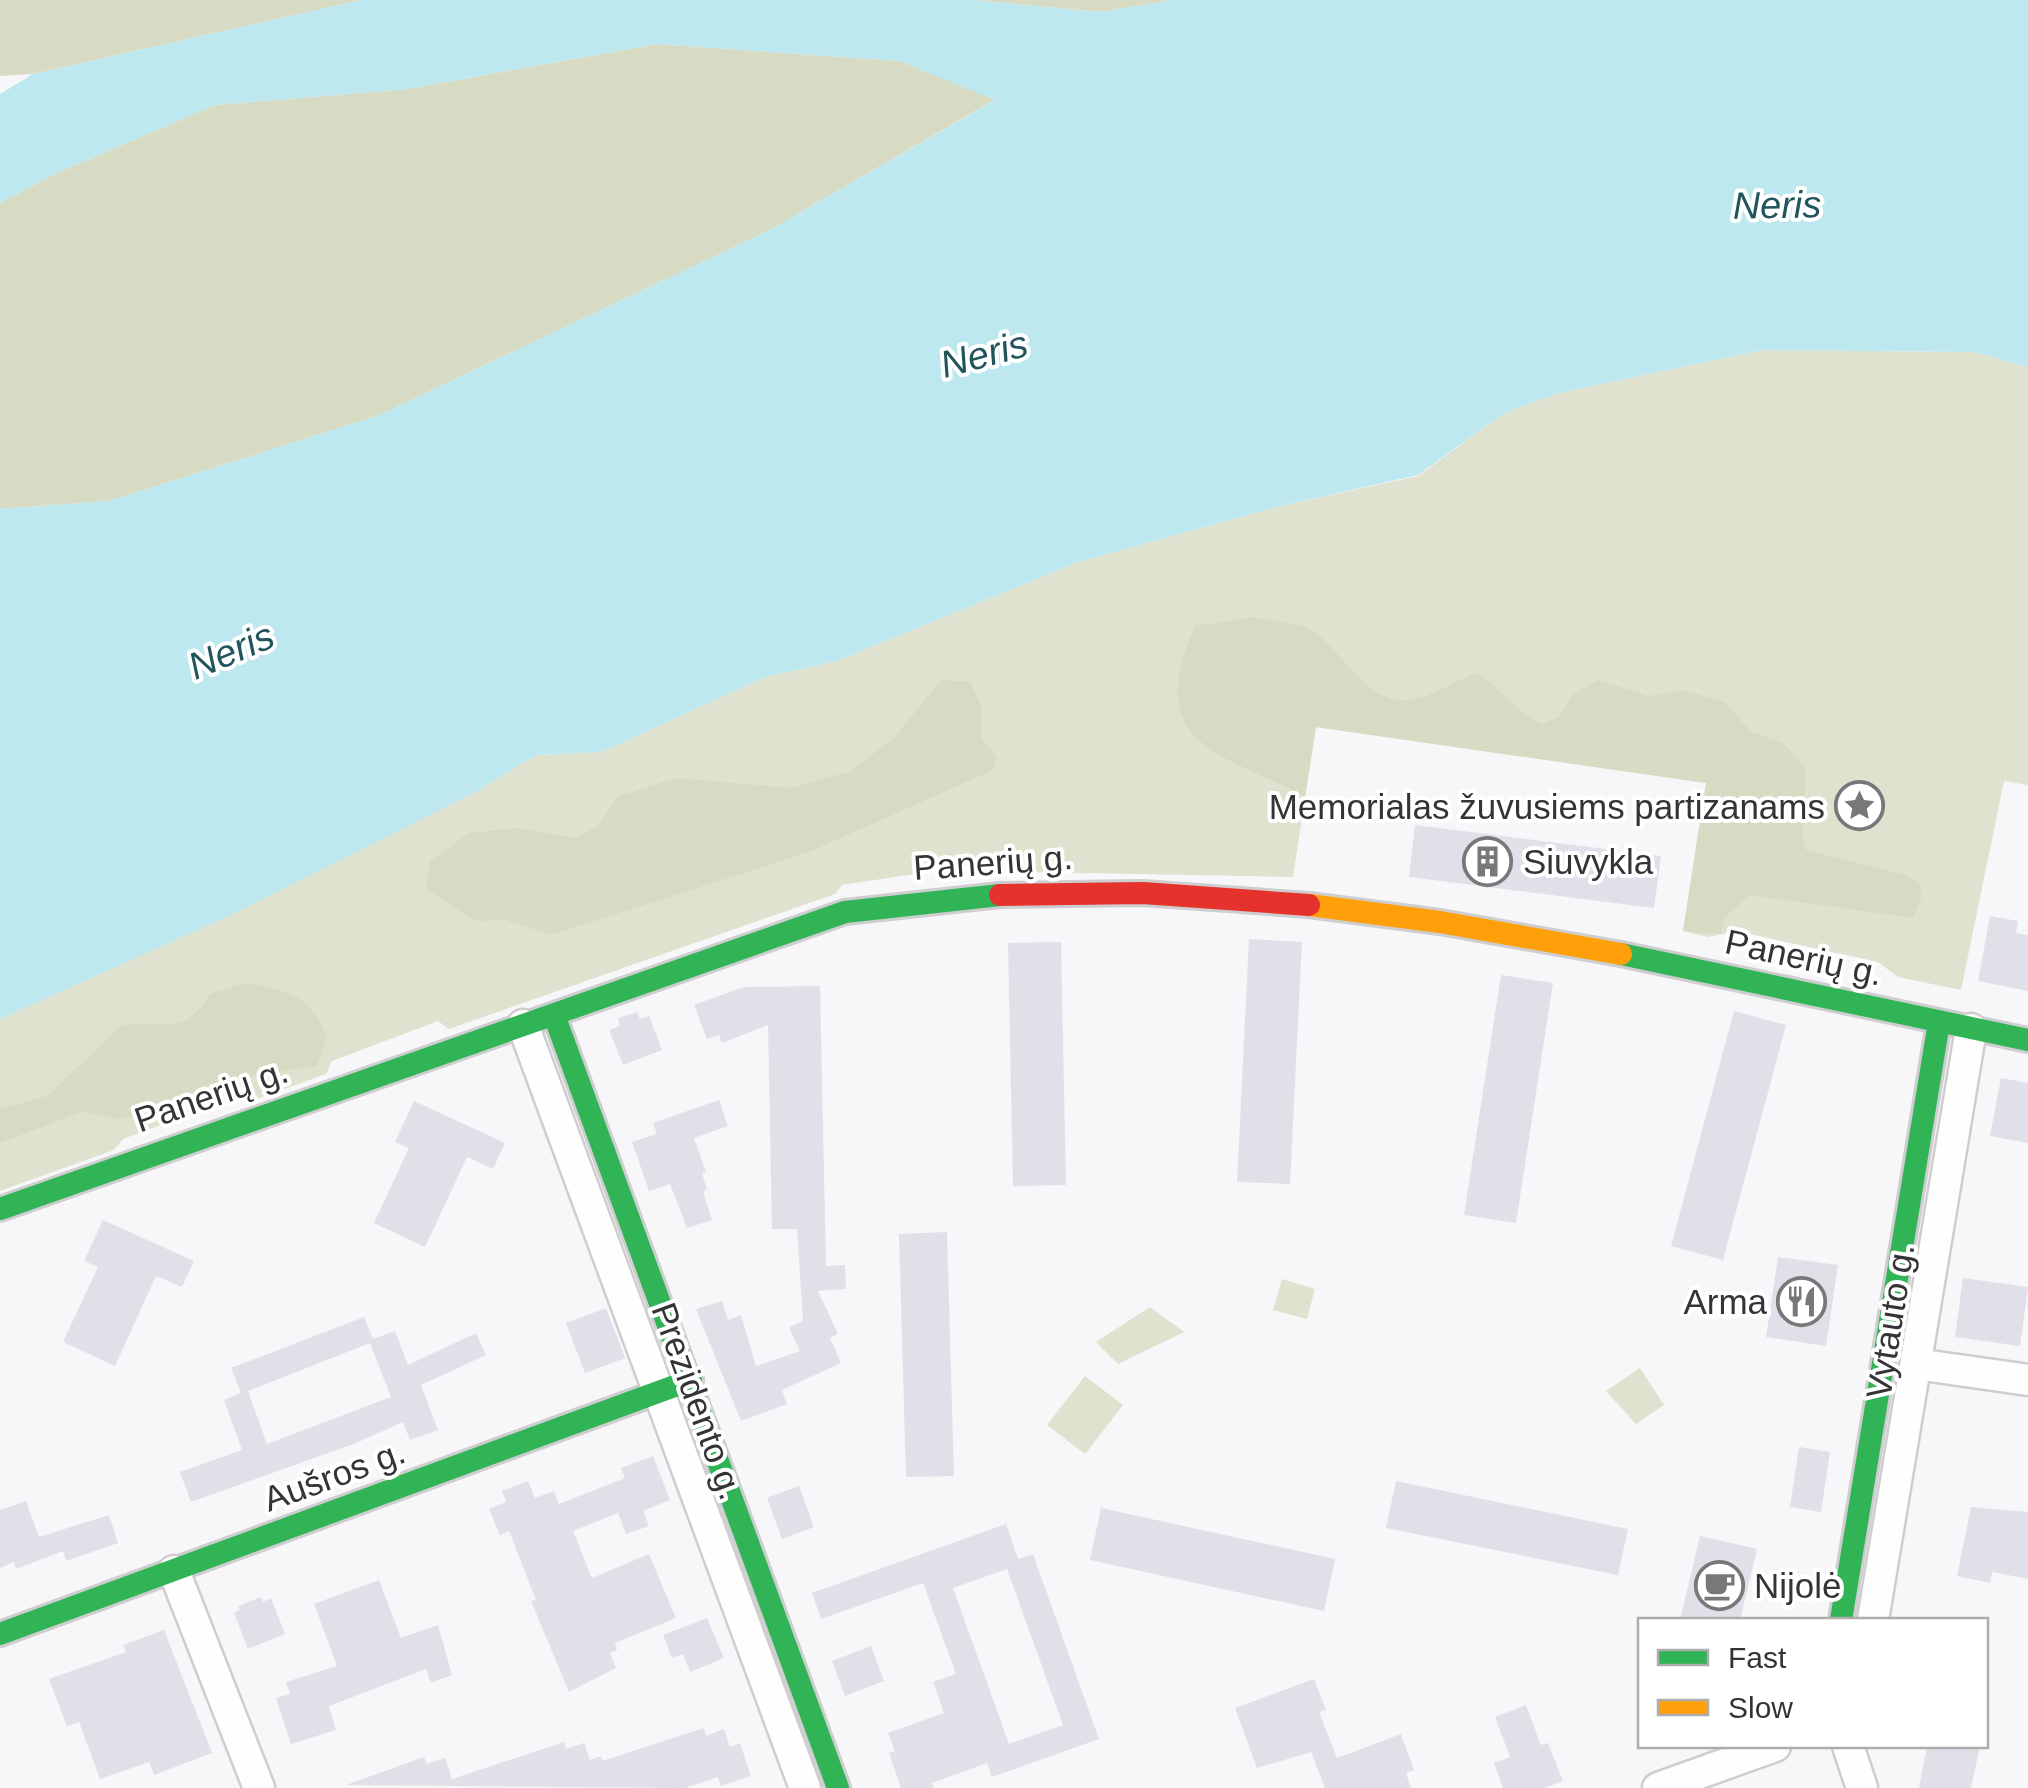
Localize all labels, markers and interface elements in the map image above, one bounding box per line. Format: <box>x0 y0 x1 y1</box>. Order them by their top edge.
water label: Neris <box>1732 183 1822 227</box>
water label: Neris <box>936 322 1032 386</box>
water label: Neris <box>182 614 280 688</box>
place icon: Memorialas žuvusiems partizanams <box>1834 780 1886 832</box>
place label: Memorialas žuvusiems partizanams <box>1269 787 1825 826</box>
building icon: Siuvykla <box>1462 835 1514 887</box>
street label: Panerių g. <box>912 837 1074 887</box>
place label: Siuvykla <box>1523 842 1654 881</box>
street label: Panerių g. <box>1722 921 1886 993</box>
street label: Panerių g. <box>129 1051 293 1139</box>
street label: Vytauto g. <box>1859 1241 1921 1401</box>
restaurant icon: Arma <box>1776 1275 1828 1327</box>
place label: Arma <box>1683 1282 1768 1321</box>
street label: Prezidento g. <box>644 1297 752 1505</box>
street label: Aušros g. <box>258 1431 410 1519</box>
cafe icon: Nijolė <box>1693 1559 1745 1611</box>
place label: Nijolė <box>1754 1566 1842 1605</box>
legend <box>1638 1618 1988 1748</box>
text: Fast <box>1728 1641 1787 1674</box>
text: Slow <box>1728 1691 1793 1724</box>

